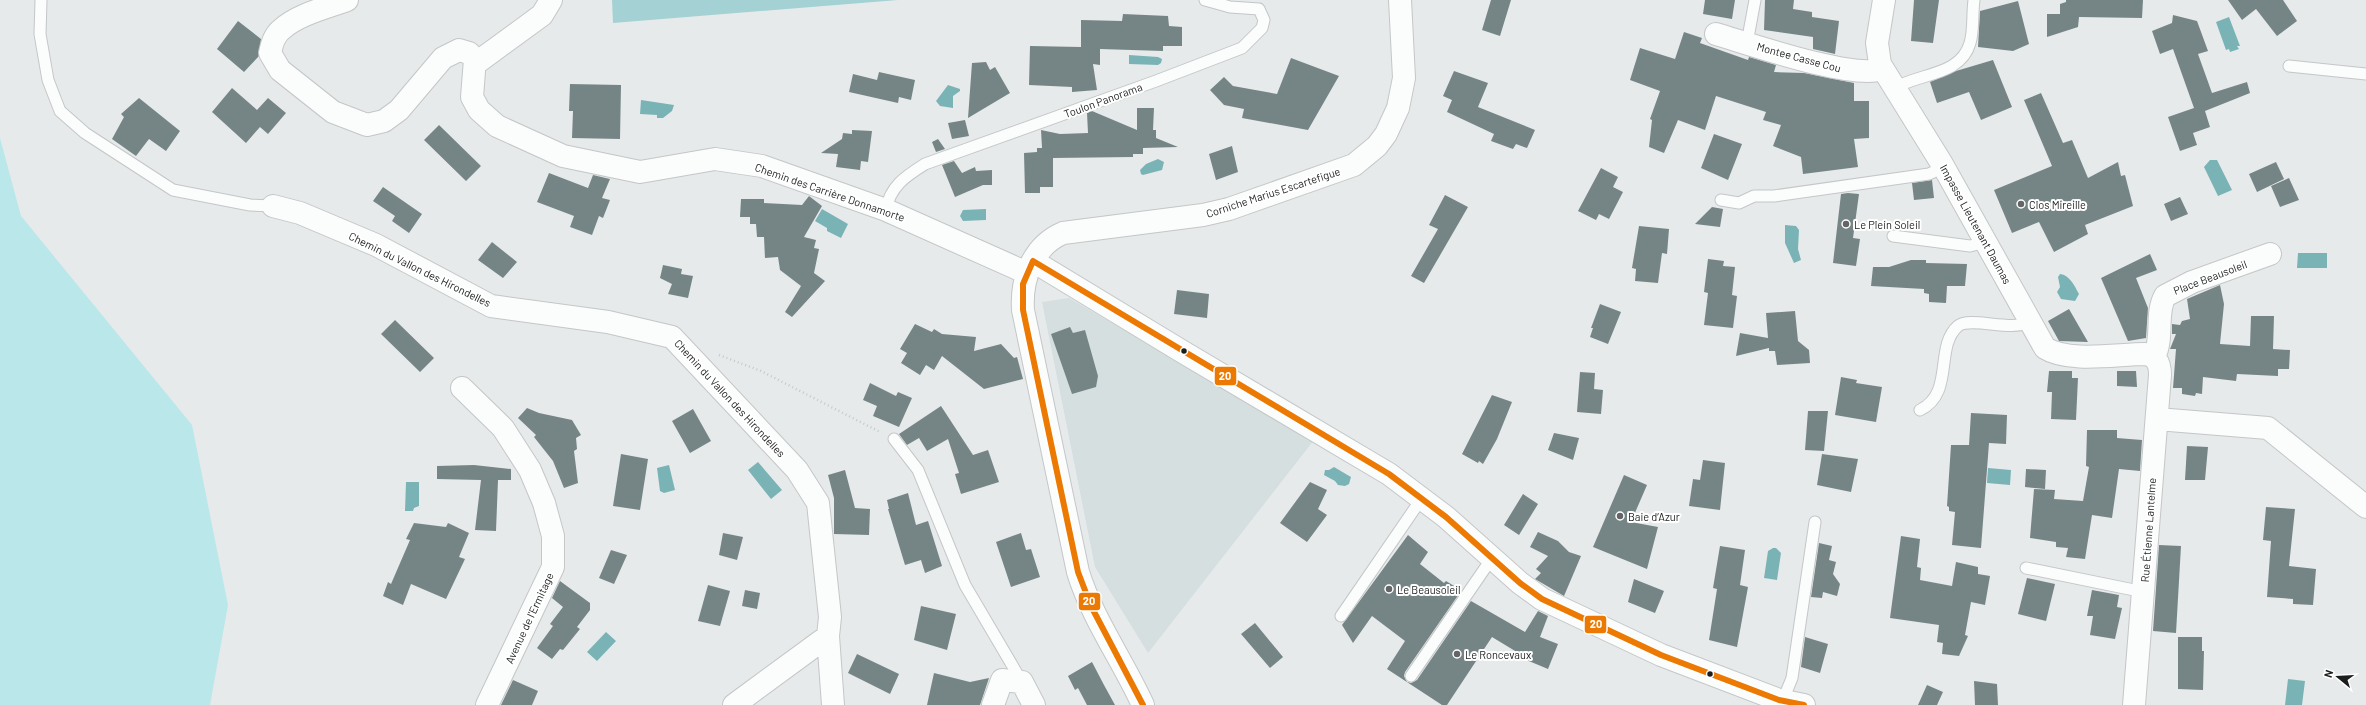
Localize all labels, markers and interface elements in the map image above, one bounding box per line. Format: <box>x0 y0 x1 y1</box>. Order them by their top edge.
street label: Montee Casse Cou <box>1755 39 1843 75</box>
street label: Toulon Panorama <box>1062 80 1144 120</box>
street label: Chemin des Carrière Donnamorte <box>753 160 907 224</box>
street label: Impasse Lieutenant Daumas <box>1938 162 2014 286</box>
street label: Corniche Marius Escartefigue <box>1204 164 1342 220</box>
place label: Clos Mireille <box>2029 198 2086 211</box>
marker: Clos Mireille <box>2016 199 2026 209</box>
place label: Le Plein Soleil <box>1854 218 1920 231</box>
marker: Le Plein Soleil <box>1841 219 1851 229</box>
street label: Chemin du Vallon des Hirondelles <box>347 229 493 309</box>
street label: Place Beausoleil <box>2171 257 2249 297</box>
street label: Chemin du Vallon des Hirondelles <box>672 336 788 460</box>
unlabelled marker <box>1179 346 1189 356</box>
line badge: 20 <box>1214 366 1237 386</box>
text: 20 <box>1219 369 1231 382</box>
street label: Rue Étienne Lantelme <box>2138 477 2158 583</box>
place label: Baie d’Azur <box>1628 510 1680 523</box>
marker: Baie d’Azur <box>1615 511 1625 521</box>
street label: Avenue de l'Ermitage <box>502 570 556 666</box>
place label: Le Beausoleil <box>1397 583 1461 596</box>
marker: Le Beausoleil <box>1384 584 1394 594</box>
line badge: 20 <box>1078 592 1101 611</box>
text: 20 <box>1083 594 1095 607</box>
line badge: 20 <box>1584 615 1607 634</box>
text: 20 <box>1590 617 1602 630</box>
place label: Le Roncevaux <box>1465 648 1531 661</box>
marker: Le Roncevaux <box>1452 649 1462 659</box>
north arrow <box>2318 657 2358 697</box>
text: N <box>2321 668 2335 679</box>
unlabelled marker <box>1705 669 1715 679</box>

